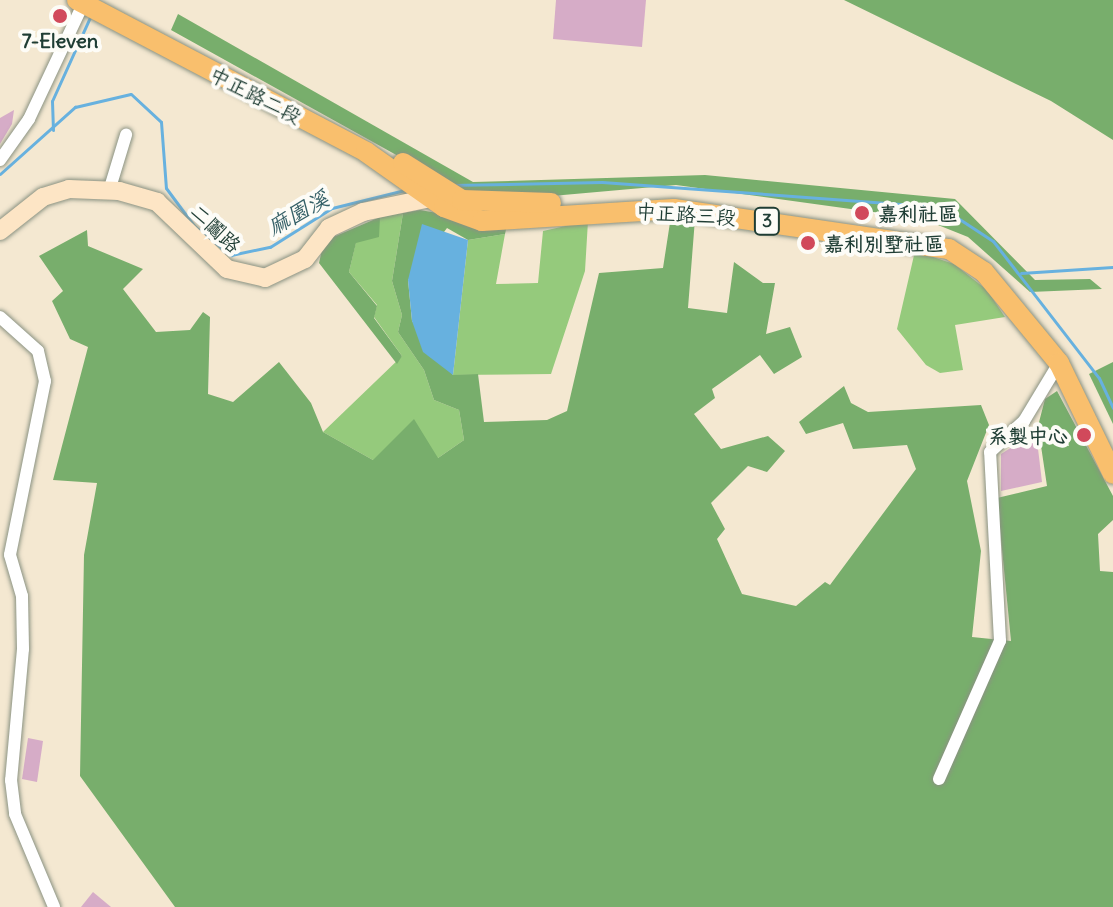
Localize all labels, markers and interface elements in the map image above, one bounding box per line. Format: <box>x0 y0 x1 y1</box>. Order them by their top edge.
marker: 7-Eleven <box>51 7 69 25</box>
place label: 7-Eleven <box>22 28 98 52</box>
street label: 中正路二段 <box>206 62 306 128</box>
water label: 麻園溪 <box>263 185 333 241</box>
street label: 二鬮路 <box>186 199 246 257</box>
street label: 中正路三段 <box>635 199 737 229</box>
place label: 嘉利社區 <box>878 201 958 225</box>
marker: 嘉利社區 <box>853 204 871 222</box>
road number: 3 <box>753 207 781 235</box>
place label: 嘉利別墅社區 <box>824 231 944 255</box>
marker: 嘉利別墅社區 <box>799 234 817 252</box>
place label: 系製中心 <box>988 423 1068 447</box>
marker: 系製中心 <box>1075 426 1093 444</box>

